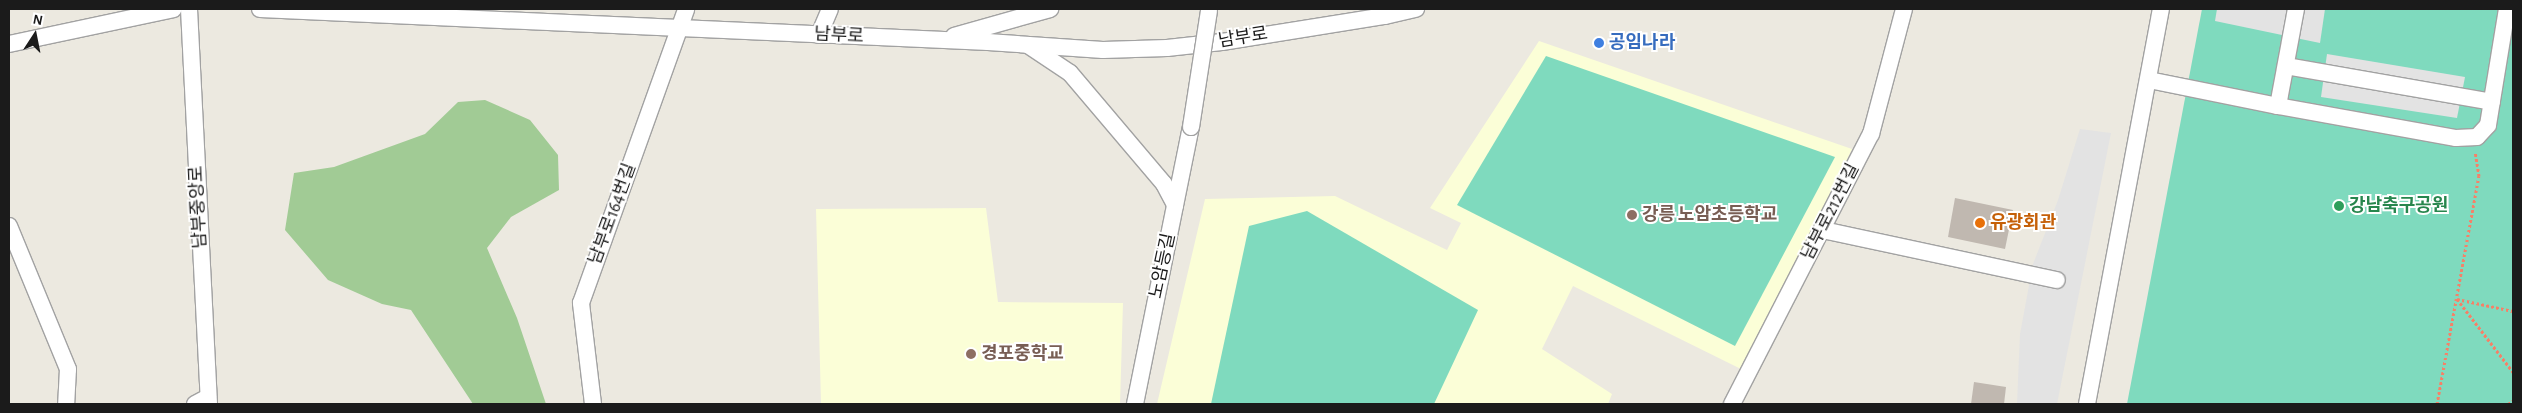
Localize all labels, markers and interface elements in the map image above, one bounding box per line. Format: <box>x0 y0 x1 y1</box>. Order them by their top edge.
north arrow <box>10 10 60 60</box>
text: N <box>32 12 44 28</box>
street label: 남부로 <box>1217 23 1269 53</box>
street label: 남부로 <box>814 24 864 48</box>
place label: 공임나라 <box>1609 32 1675 54</box>
marker: 공임나라 <box>1593 37 1605 49</box>
street label: 남부로164번길 <box>585 160 641 268</box>
street label: 남부로212번길 <box>1797 160 1865 264</box>
street label: 남부중앙로 <box>186 165 212 249</box>
place label: 강남축구공원 <box>2349 195 2448 217</box>
marker: 강남축구공원 <box>2333 200 2345 212</box>
place label: 강릉 노암초등학교 <box>1642 204 1777 226</box>
marker: 강릉 노암초등학교 <box>1626 209 1638 221</box>
place label: 유광회관 <box>1990 212 2056 234</box>
marker: 유광회관 <box>1974 217 1986 229</box>
street label: 노암등길 <box>1146 231 1180 301</box>
place label: 경포중학교 <box>981 343 1064 365</box>
marker: 경포중학교 <box>965 348 977 360</box>

